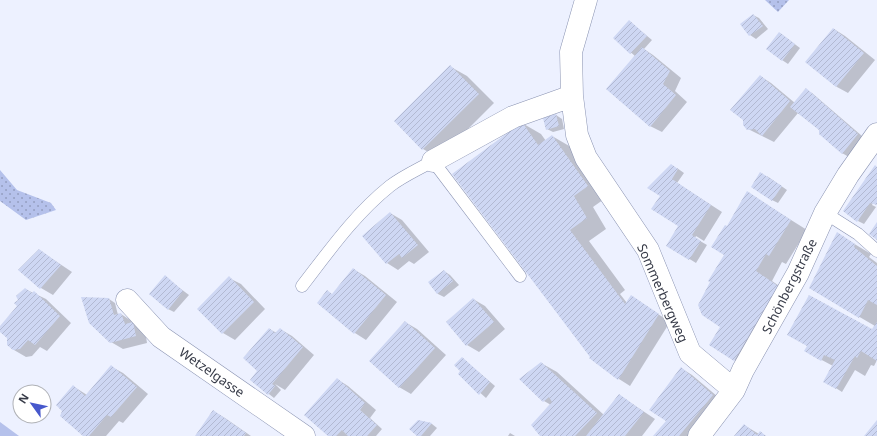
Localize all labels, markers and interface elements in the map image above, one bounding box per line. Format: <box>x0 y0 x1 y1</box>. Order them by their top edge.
street label: Schönbergstraße <box>757 235 821 337</box>
street label: Sommerbergweg <box>633 241 693 345</box>
street label: Wetzelgasse <box>176 343 248 401</box>
north arrow <box>12 384 52 424</box>
text: N <box>14 390 32 406</box>

